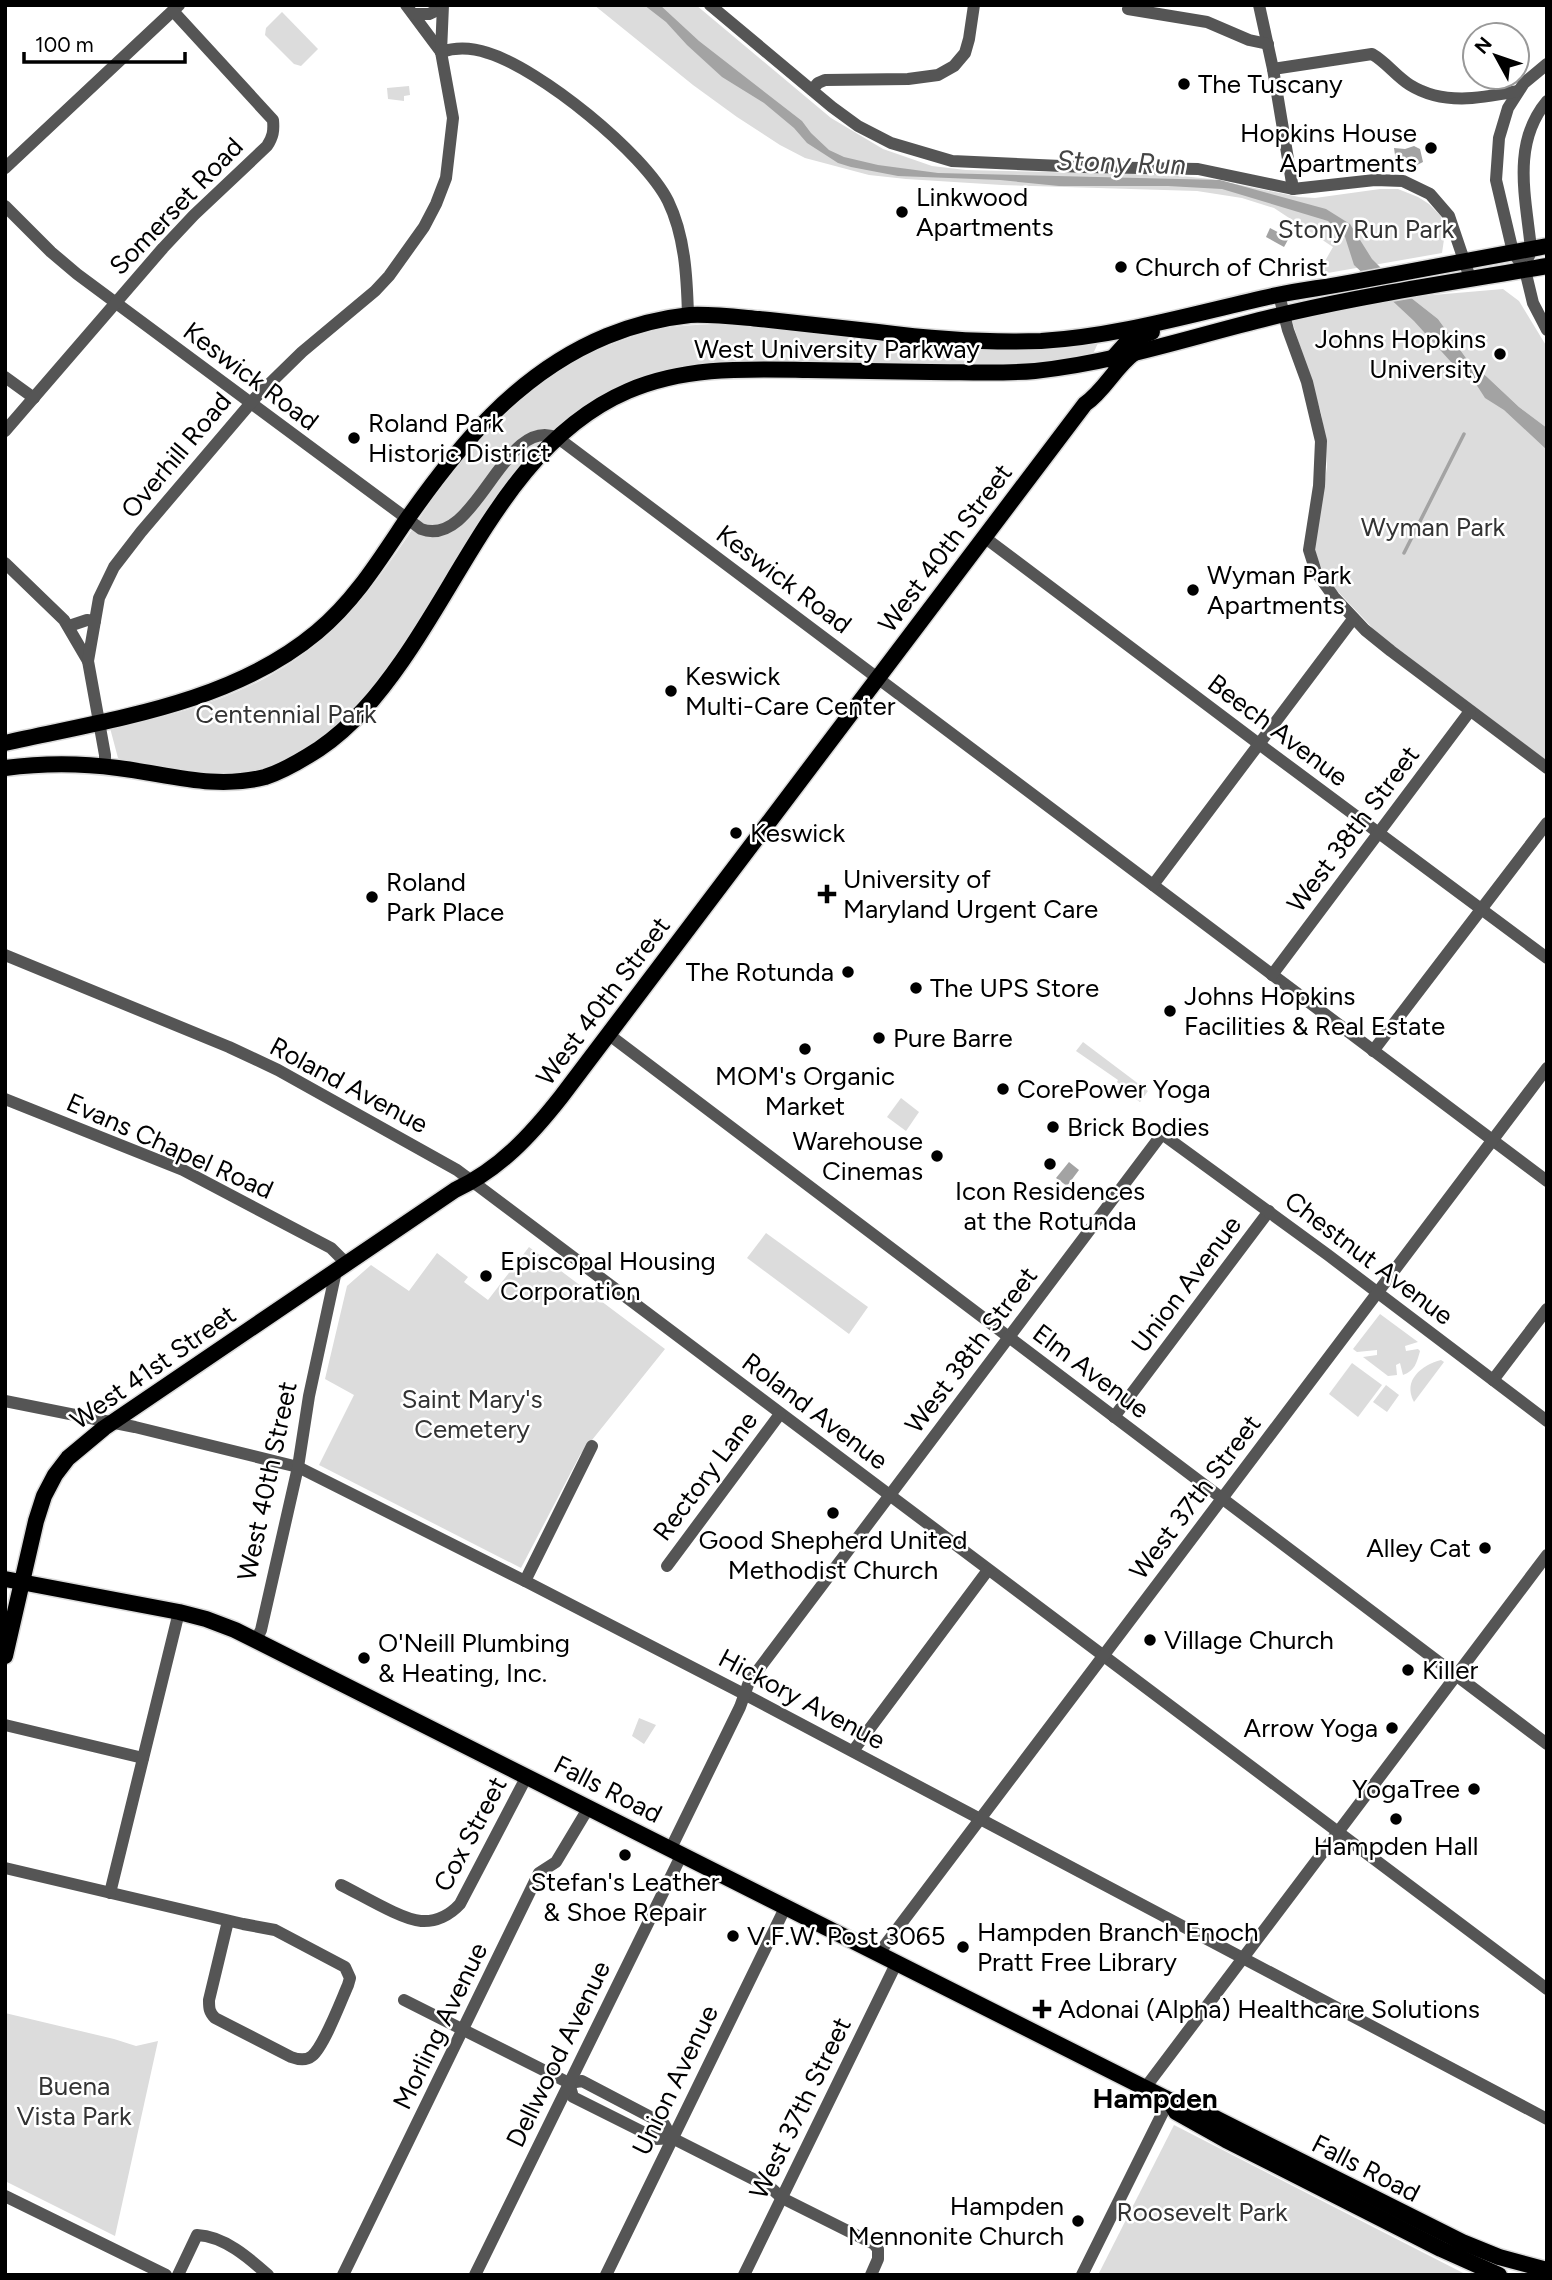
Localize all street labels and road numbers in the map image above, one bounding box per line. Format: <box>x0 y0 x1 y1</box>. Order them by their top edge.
street label: Somerset Road <box>102 131 250 281</box>
street label: Keswick Road <box>177 315 325 437</box>
street label: West University Parkway <box>694 333 980 365</box>
street label: Overhill Road <box>114 385 238 525</box>
street label: West 40th Street <box>871 457 1019 639</box>
street label: Keswick Road <box>710 518 858 640</box>
street label: Beech Avenue <box>1202 667 1354 793</box>
street label: West 38th Street <box>1280 739 1426 919</box>
street label: West 40th Street <box>529 910 677 1092</box>
street label: Roland Avenue <box>264 1030 434 1140</box>
street label: Evans Chapel Road <box>62 1086 278 1206</box>
street label: Chestnut Avenue <box>1278 1184 1460 1332</box>
street label: Union Avenue <box>1124 1209 1248 1359</box>
street label: West 38th Street <box>898 1260 1044 1440</box>
street label: West 41st Street <box>64 1298 242 1436</box>
street label: Elm Avenue <box>1026 1317 1156 1425</box>
street label: Roland Avenue <box>736 1346 894 1476</box>
street label: West 40th Street <box>230 1378 304 1584</box>
street label: Rectory Lane <box>646 1405 764 1547</box>
street label: West 37th Street <box>1123 1408 1267 1586</box>
street label: Hickory Avenue <box>713 1642 891 1756</box>
street label: Falls Road <box>549 1748 667 1830</box>
street label: Cox Street <box>426 1771 514 1897</box>
street label: Morling Avenue <box>386 1937 494 2115</box>
street label: Dellwood Avenue <box>499 1956 617 2152</box>
street label: Union Avenue <box>625 2000 725 2160</box>
street label: West 37th Street <box>742 2012 858 2204</box>
street label: Falls Road <box>1307 2127 1425 2209</box>

